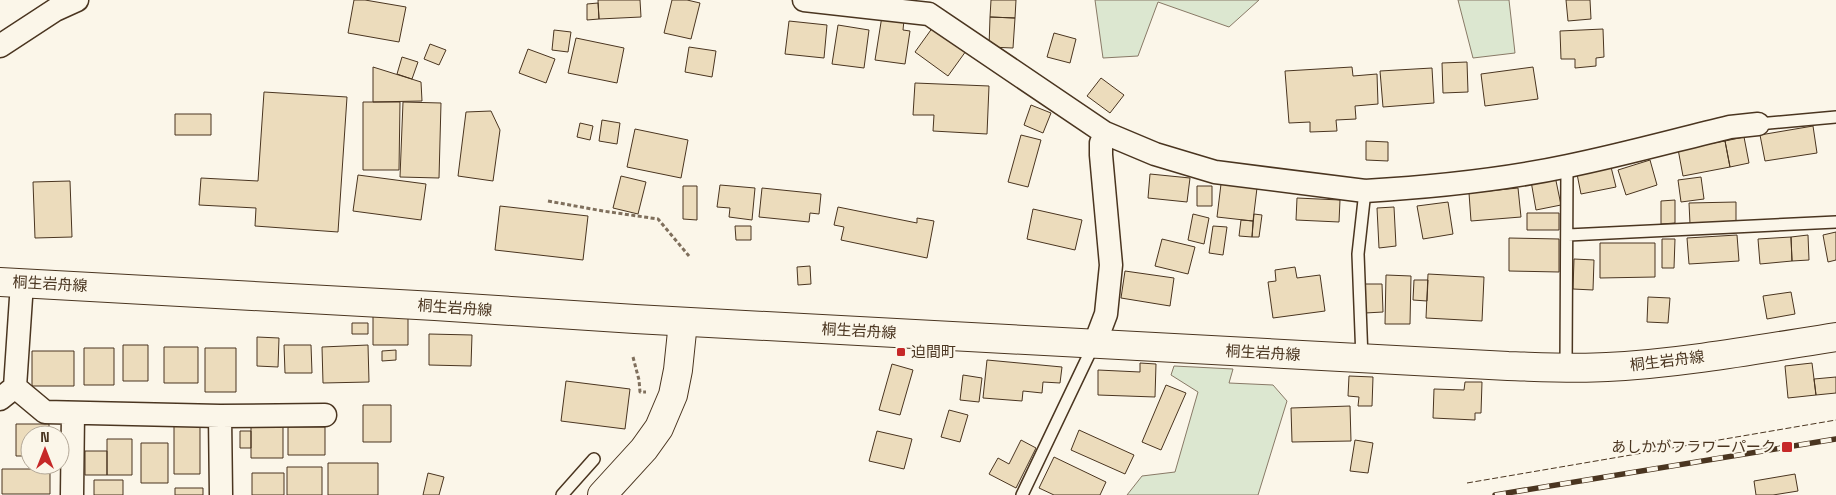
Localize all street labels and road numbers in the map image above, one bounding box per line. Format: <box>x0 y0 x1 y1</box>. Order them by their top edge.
street label: 桐生岩舟線 <box>12 272 88 295</box>
street label: 桐生岩舟線 <box>417 295 493 320</box>
street label: 桐生岩舟線 <box>821 319 897 342</box>
street label: 桐生岩舟線 <box>1225 341 1301 364</box>
street label: 桐生岩舟線 <box>1629 347 1705 375</box>

